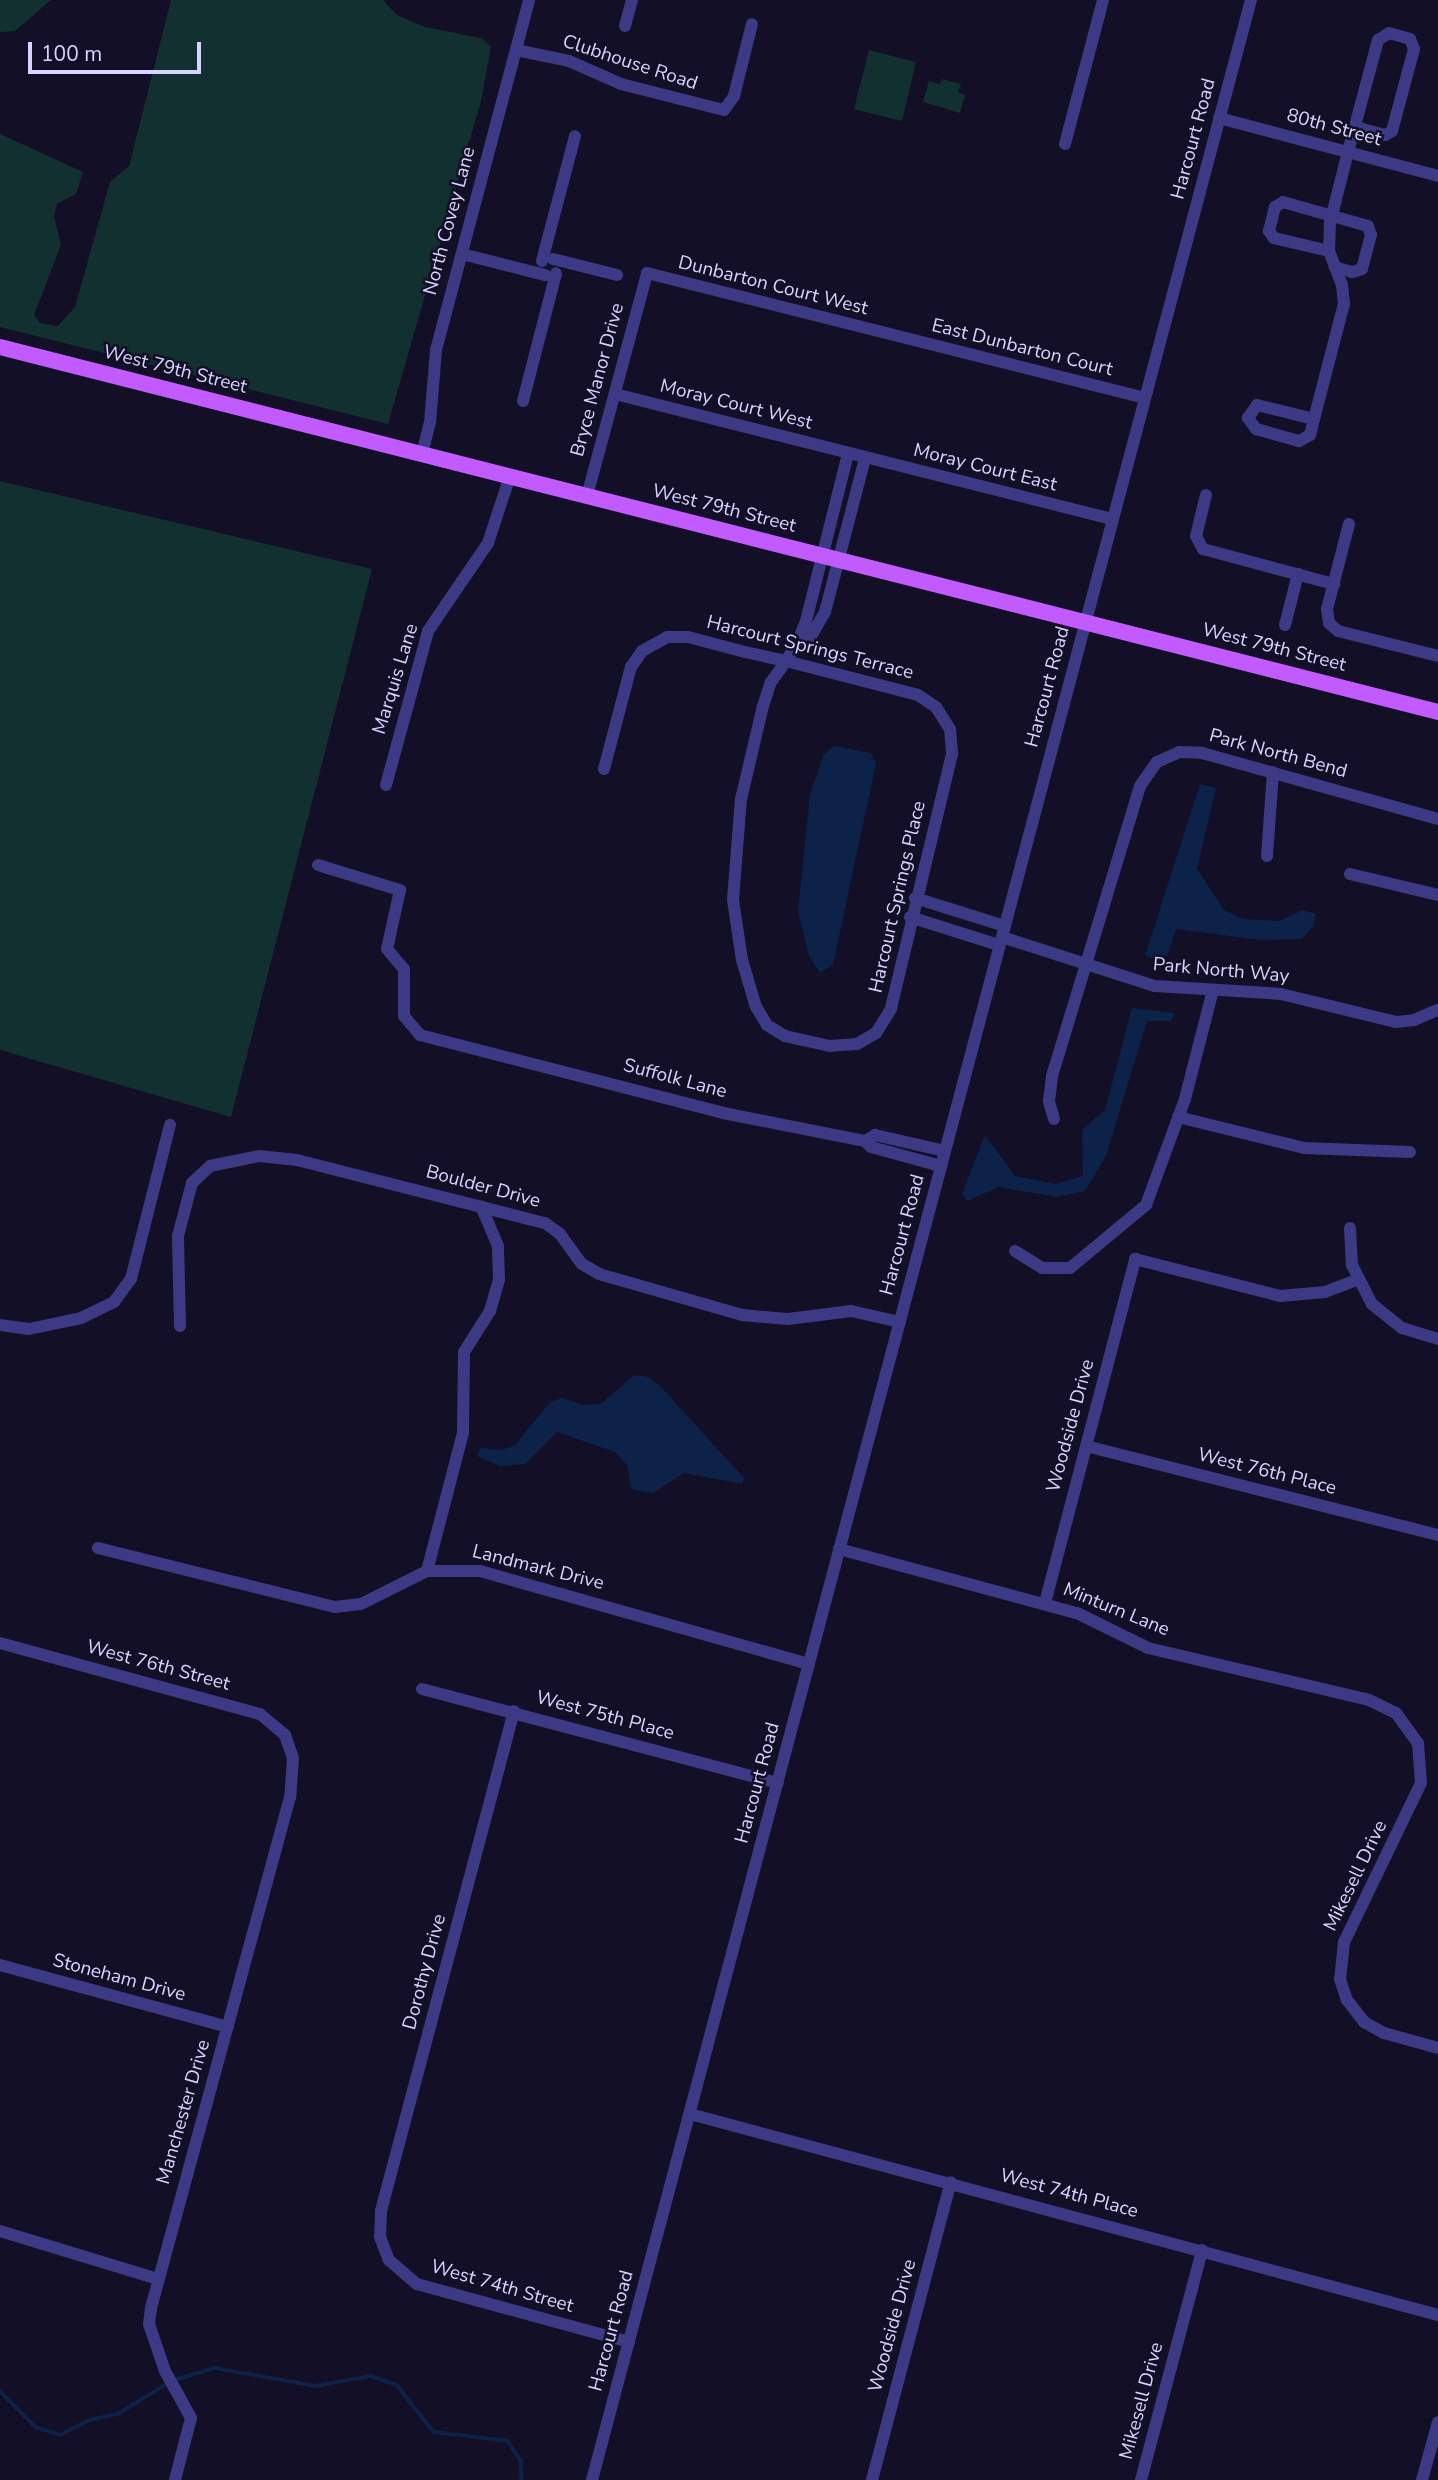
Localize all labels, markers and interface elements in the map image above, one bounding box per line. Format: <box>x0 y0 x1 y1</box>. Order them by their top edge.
scale bar <box>32 28 205 72</box>
street label: Clubhouse Road <box>560 30 700 96</box>
text: 100 m <box>41 40 102 68</box>
street label: Harcourt Road <box>1167 76 1221 202</box>
street label: 80th Street <box>1284 104 1384 152</box>
street label: North Covey Lane <box>419 144 481 298</box>
street label: Dunbarton Court West <box>676 251 870 321</box>
street label: Bryce Manor Drive <box>567 301 629 459</box>
street label: East Dunbarton Court <box>929 314 1115 382</box>
street label: West 79th Street <box>101 341 249 399</box>
street label: Moray Court West <box>658 375 814 435</box>
street label: Moray Court East <box>911 439 1059 497</box>
street label: West 79th Street <box>650 480 798 538</box>
street label: Harcourt Springs Terrace <box>704 611 916 685</box>
street label: West 79th Street <box>1200 619 1348 677</box>
street label: Marquis Lane <box>368 621 424 737</box>
street label: Harcourt Road <box>1021 624 1075 750</box>
street label: Park North Bend <box>1207 725 1349 783</box>
street label: Harcourt Springs Place <box>865 799 931 995</box>
street label: Park North Way <box>1152 954 1290 988</box>
street label: Suffolk Lane <box>621 1054 729 1104</box>
street label: Boulder Drive <box>423 1161 543 1213</box>
street label: Harcourt Road <box>876 1172 930 1298</box>
street label: Woodside Drive <box>1042 1357 1100 1495</box>
street label: West 76th Place <box>1195 1444 1339 1500</box>
street label: Landmark Drive <box>470 1541 606 1595</box>
street label: Minturn Lane <box>1060 1578 1172 1642</box>
street label: West 76th Street <box>84 1636 232 1696</box>
street label: West 75th Place <box>533 1687 677 1745</box>
street label: Harcourt Road <box>731 1720 785 1846</box>
street label: Mikesell Drive <box>1319 1817 1393 1935</box>
street label: Dorothy Drive <box>399 1912 451 2032</box>
street label: Stoneham Drive <box>50 1949 188 2007</box>
street label: Manchester Drive <box>152 2037 216 2187</box>
street label: West 74th Place <box>997 2165 1141 2223</box>
street label: West 74th Street <box>428 2256 576 2318</box>
street label: Woodside Drive <box>864 2257 922 2395</box>
street label: Harcourt Road <box>585 2268 639 2394</box>
street label: Mikesell Drive <box>1115 2340 1169 2462</box>

